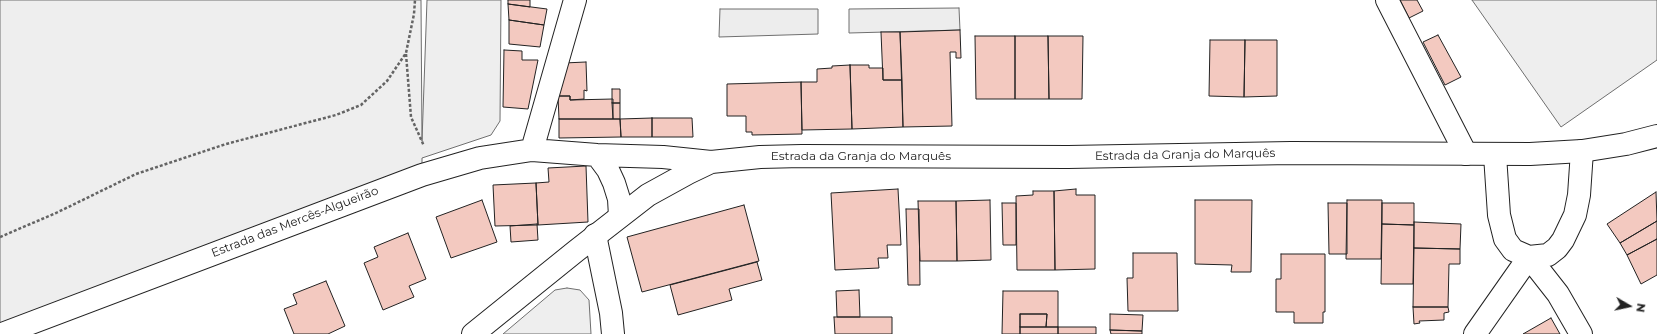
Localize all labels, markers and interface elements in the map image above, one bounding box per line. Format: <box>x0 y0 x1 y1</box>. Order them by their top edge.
street label: Estrada da Granja do Marquês <box>1095 146 1275 164</box>
street label: Estrada da Granja do Marquês <box>771 149 951 163</box>
street label: Estrada das Mercês-Algueirão <box>209 183 381 261</box>
north arrow <box>1609 286 1649 326</box>
text: N <box>1633 302 1648 313</box>

